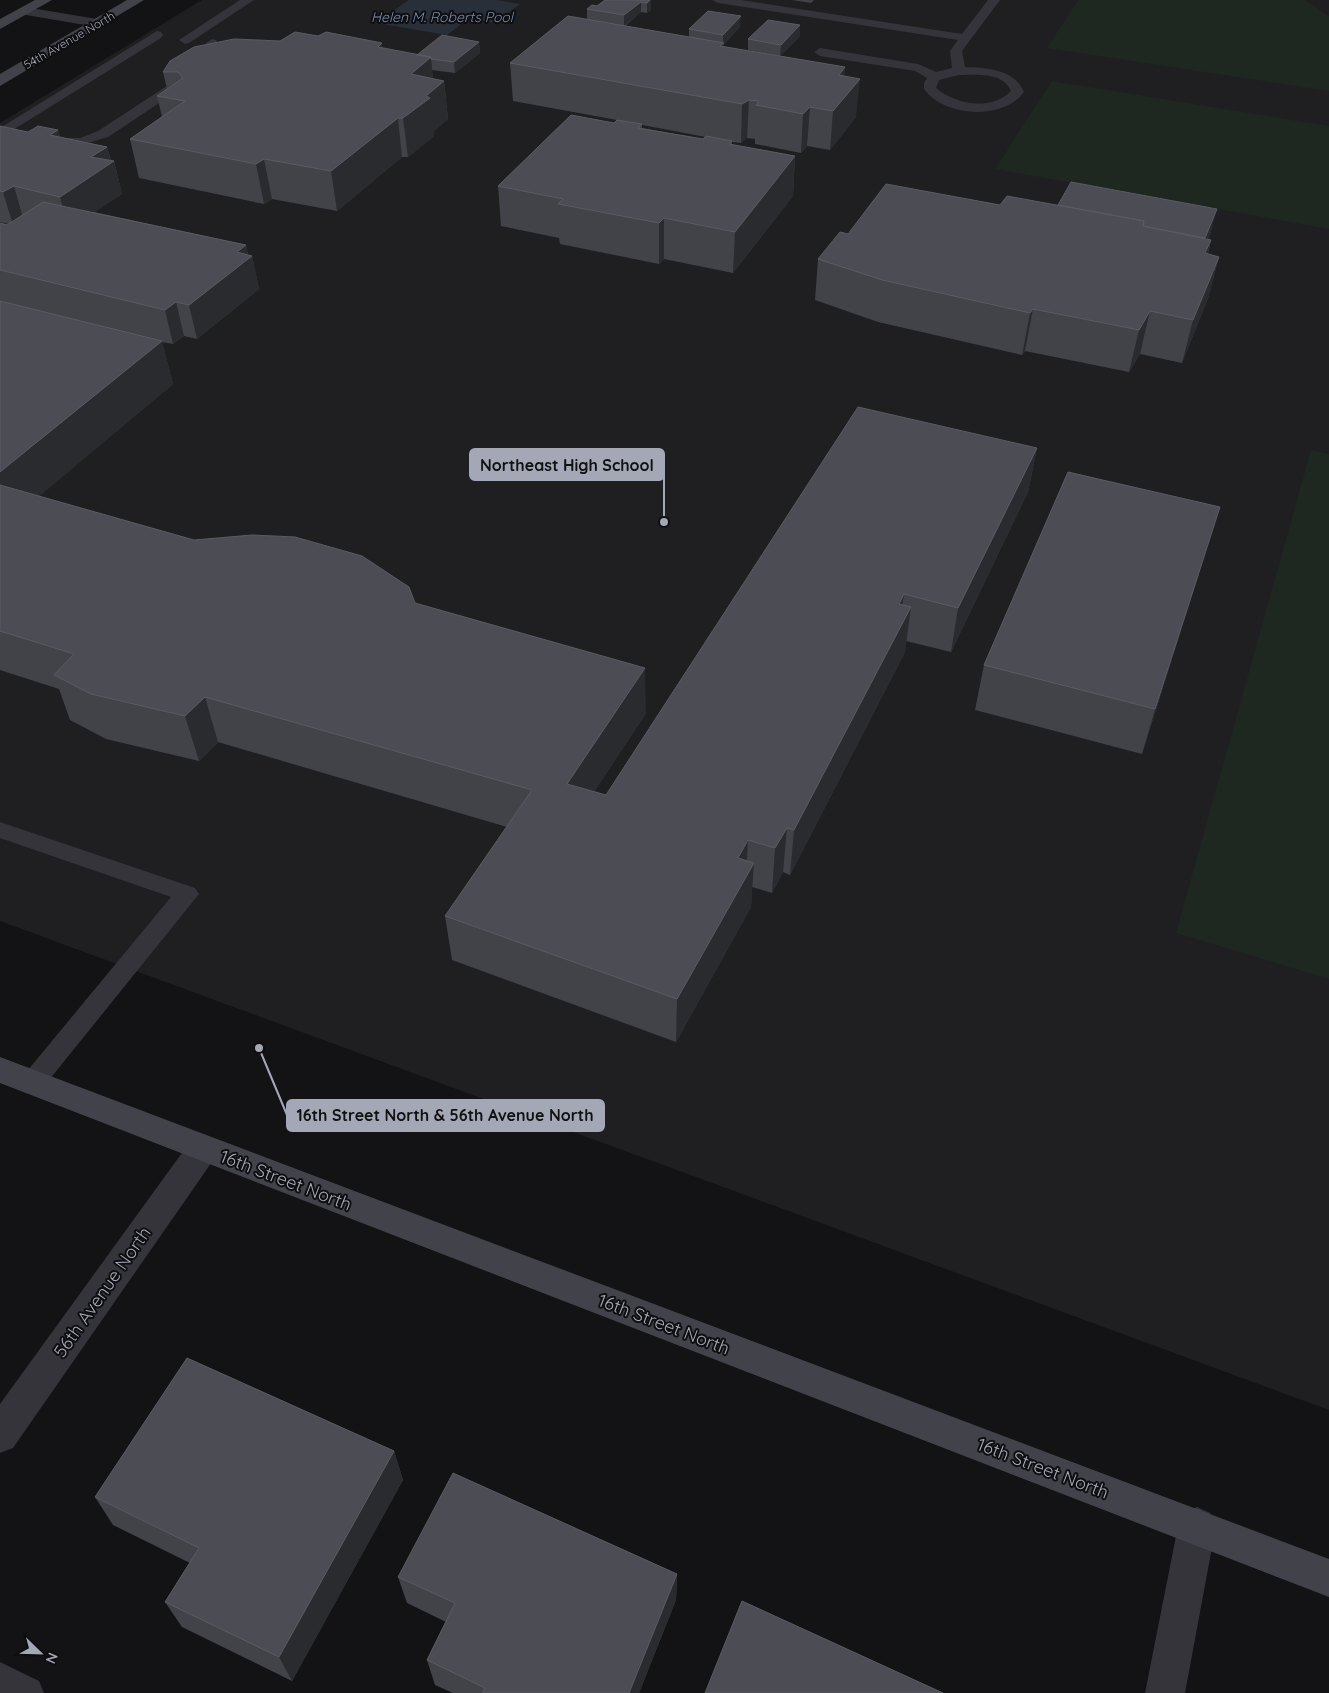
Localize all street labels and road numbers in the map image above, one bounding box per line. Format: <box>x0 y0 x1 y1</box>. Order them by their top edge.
street label: 54th Avenue North <box>21 8 117 72</box>
street label: 16th Street North <box>217 1144 355 1216</box>
street label: 56th Avenue North <box>48 1222 156 1362</box>
street label: 16th Street North <box>595 1288 733 1360</box>
street label: 16th Street North <box>974 1432 1112 1504</box>

